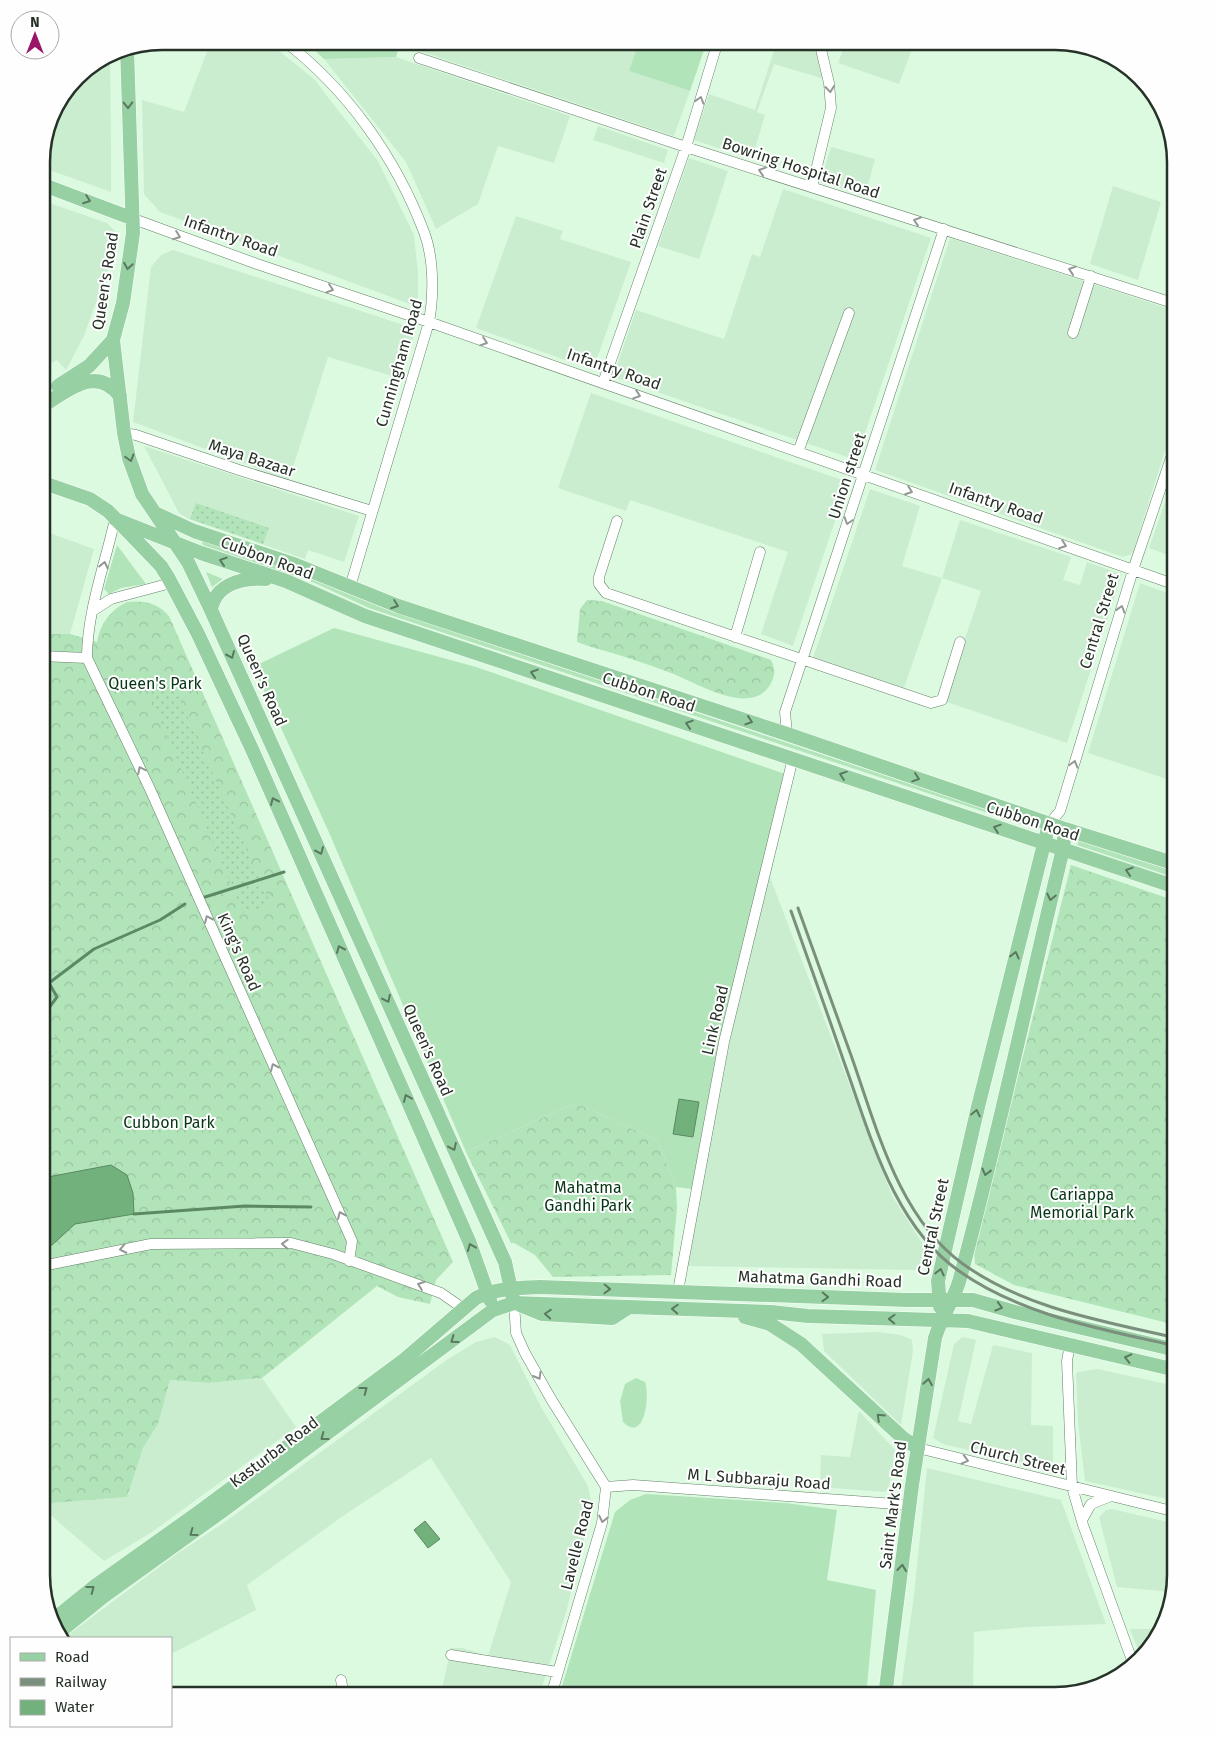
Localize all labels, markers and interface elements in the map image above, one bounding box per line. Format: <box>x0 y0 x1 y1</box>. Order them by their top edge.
north arrow <box>10 10 60 60</box>
text: N <box>30 14 40 31</box>
one-way arrow <box>824 85 835 93</box>
one-way arrow <box>694 96 704 105</box>
one-way arrow <box>123 101 133 109</box>
street label: Bowring Hospital Road <box>720 133 882 203</box>
street label: Plain Street <box>625 165 671 251</box>
one-way arrow <box>759 167 767 177</box>
one-way arrow <box>82 194 90 204</box>
street label: Infantry Road <box>182 211 280 261</box>
one-way arrow <box>913 217 922 227</box>
one-way arrow <box>172 230 180 240</box>
street label: Queen's Road <box>88 231 122 331</box>
one-way arrow <box>124 262 134 271</box>
one-way arrow <box>1068 266 1077 276</box>
one-way arrow <box>325 283 334 293</box>
street label: Cunningham Road <box>372 297 426 429</box>
one-way arrow <box>479 336 488 346</box>
street label: Infantry Road <box>565 344 663 394</box>
one-way arrow <box>633 389 641 399</box>
street label: Union street <box>824 430 870 522</box>
street label: Maya Bazaar <box>206 435 299 481</box>
one-way arrow <box>124 453 134 461</box>
street label: Infantry Road <box>947 478 1045 528</box>
one-way arrow <box>905 485 913 495</box>
one-way arrow <box>844 516 854 524</box>
street label: Cubbon Road <box>218 533 316 583</box>
one-way arrow <box>1058 539 1067 549</box>
one-way arrow <box>220 556 228 566</box>
one-way arrow <box>98 560 109 569</box>
street label: Central Street <box>1075 571 1123 671</box>
one-way arrow <box>391 599 399 609</box>
one-way arrow <box>1116 605 1126 613</box>
street label: Queen's Road <box>233 631 291 729</box>
one-way arrow <box>225 650 236 659</box>
one-way arrow <box>531 668 539 678</box>
street label: Cubbon Road <box>600 668 698 716</box>
park label: Queen's Park <box>108 674 203 693</box>
one-way arrow <box>745 716 753 726</box>
one-way arrow <box>685 720 693 730</box>
one-way arrow <box>1069 761 1079 769</box>
one-way arrow <box>137 766 148 775</box>
one-way arrow <box>839 771 847 781</box>
one-way arrow <box>911 772 919 782</box>
one-way arrow <box>270 797 281 806</box>
street label: Cubbon Road <box>984 797 1082 845</box>
one-way arrow <box>993 823 1001 833</box>
one-way arrow <box>313 846 324 855</box>
one-way arrow <box>1126 867 1134 877</box>
one-way arrow <box>1046 892 1057 901</box>
street label: King's Road <box>213 910 265 994</box>
one-way arrow <box>203 915 214 924</box>
one-way arrow <box>336 945 347 954</box>
one-way arrow <box>1009 951 1020 960</box>
street label: Link Road <box>698 983 732 1057</box>
one-way arrow <box>380 994 391 1003</box>
street label: Queen's Road <box>399 1001 457 1099</box>
one-way arrow <box>270 1063 280 1072</box>
one-way arrow <box>402 1094 413 1103</box>
one-way arrow <box>970 1109 981 1118</box>
park label: Cubbon Park <box>123 1113 216 1132</box>
one-way arrow <box>446 1142 457 1151</box>
one-way arrow <box>981 1167 992 1176</box>
street label: Central Street <box>913 1176 953 1277</box>
park label: Mahatma Gandhi Park <box>544 1178 632 1215</box>
park label: Cariappa Memorial Park <box>1030 1185 1135 1222</box>
one-way arrow <box>336 1211 347 1220</box>
one-way arrow <box>281 1238 289 1249</box>
one-way arrow <box>467 1243 477 1252</box>
one-way arrow <box>119 1244 128 1254</box>
street label: Mahatma Gandhi Road <box>737 1267 903 1291</box>
one-way arrow <box>934 1267 945 1276</box>
one-way arrow <box>417 1281 426 1291</box>
one-way arrow <box>603 1284 611 1295</box>
one-way arrow <box>822 1291 830 1302</box>
one-way arrow <box>995 1302 1003 1312</box>
one-way arrow <box>670 1304 678 1314</box>
one-way arrow <box>544 1309 552 1320</box>
one-way arrow <box>887 1314 895 1324</box>
one-way arrow <box>451 1334 460 1342</box>
one-way arrow <box>1124 1353 1133 1364</box>
one-way arrow <box>532 1371 542 1380</box>
one-way arrow <box>923 1378 933 1387</box>
one-way arrow <box>358 1388 367 1396</box>
street label: Kasturba Road <box>226 1413 322 1491</box>
one-way arrow <box>877 1414 886 1423</box>
one-way arrow <box>321 1431 330 1439</box>
street label: Church Street <box>968 1437 1068 1479</box>
street label: Saint Mark's Road <box>876 1440 910 1570</box>
one-way arrow <box>960 1454 969 1465</box>
street label: M L Subbaraju Road <box>687 1465 831 1493</box>
street label: Lavelle Road <box>557 1498 597 1592</box>
one-way arrow <box>598 1515 609 1523</box>
one-way arrow <box>189 1527 199 1536</box>
one-way arrow <box>896 1564 907 1572</box>
one-way arrow <box>85 1586 95 1595</box>
legend <box>10 1637 172 1727</box>
text: Road <box>55 1648 90 1666</box>
text: Railway <box>55 1673 107 1691</box>
text: Water <box>55 1698 94 1716</box>

